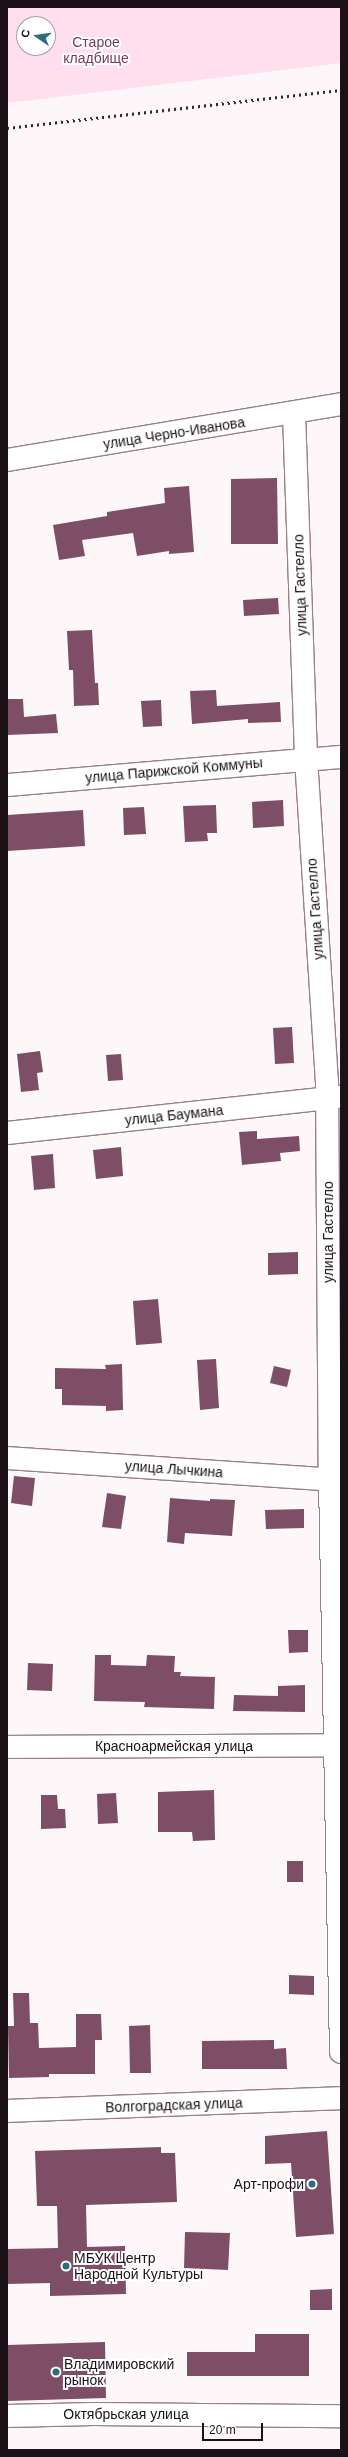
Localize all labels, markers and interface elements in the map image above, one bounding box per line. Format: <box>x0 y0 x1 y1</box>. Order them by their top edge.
north arrow <box>16 16 56 56</box>
text: С <box>19 28 32 39</box>
park label: Старое кладбище <box>63 34 129 66</box>
street label: улица Черно-Иванова <box>102 414 246 452</box>
street label: улица Гастелло <box>290 534 310 636</box>
street label: улица Парижской Коммуны <box>85 754 263 786</box>
street label: улица Гастелло <box>303 858 327 960</box>
street label: улица Баумана <box>124 1101 224 1129</box>
street label: улица Гастелло <box>320 1181 336 1283</box>
street label: улица Лычкина <box>124 1457 224 1481</box>
street label: Красноармейская улица <box>95 1738 253 1754</box>
street label: Волгоградская улица <box>105 2094 243 2116</box>
place label: Арт-профи <box>234 2176 304 2192</box>
marker: Арт-профи <box>307 2179 317 2189</box>
place label: МБУК Центр Народной Культуры <box>74 2250 203 2282</box>
marker: МБУК Центр Народной Культуры <box>61 2261 71 2271</box>
place label: Владимировский рынок <box>64 2356 174 2388</box>
marker: Владимировский рынок <box>51 2367 61 2377</box>
street label: Октябрьская улица <box>63 2406 189 2422</box>
scale bar <box>204 2415 265 2441</box>
text: 20 m <box>209 2423 236 2437</box>

